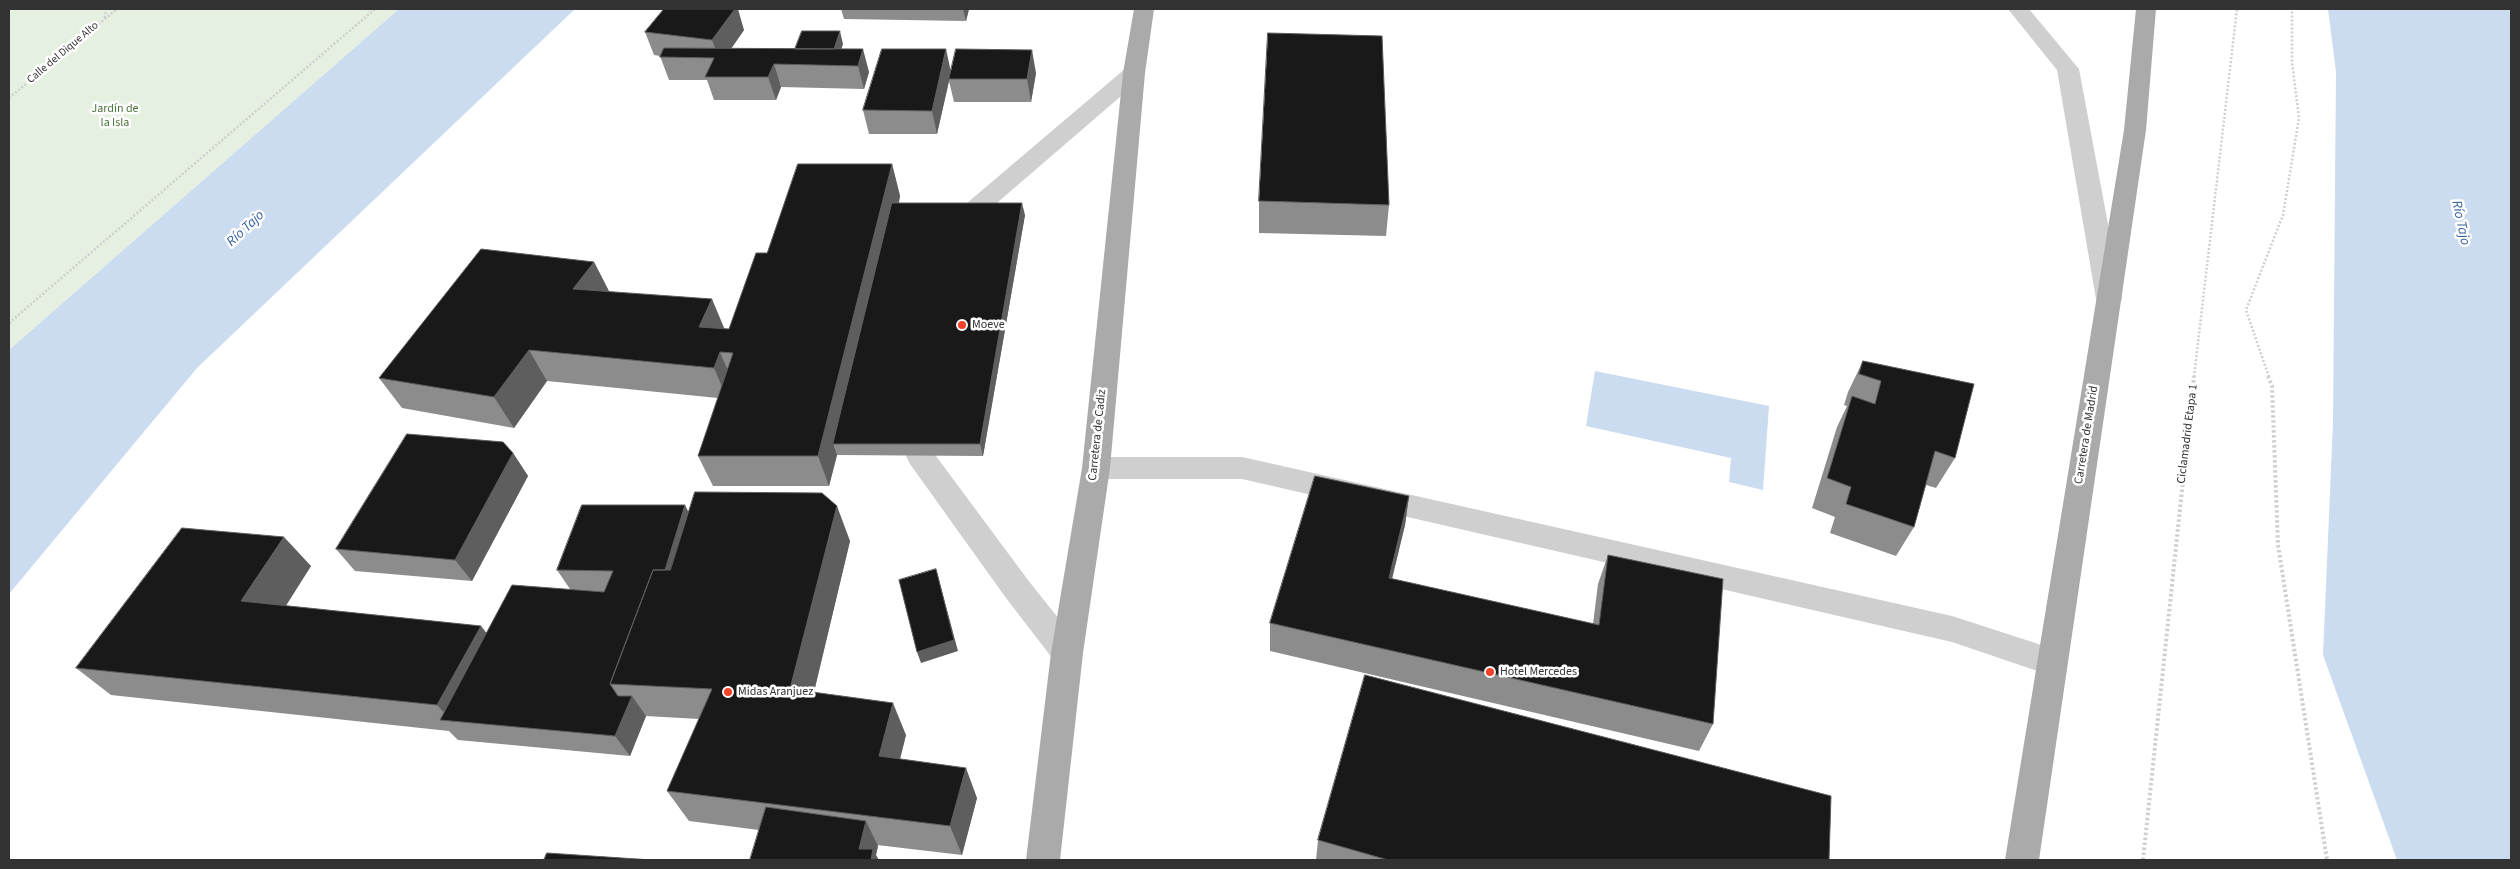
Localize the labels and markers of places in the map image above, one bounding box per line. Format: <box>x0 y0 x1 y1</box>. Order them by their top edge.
place label: Moeve <box>972 318 1005 332</box>
marker: Moeve <box>956 319 968 331</box>
place label: Hotel Mercedes <box>1500 665 1577 679</box>
marker: Hotel Mercedes <box>1484 666 1496 678</box>
place label: Midas Aranjuez <box>738 685 813 699</box>
marker: Midas Aranjuez <box>722 686 734 698</box>

